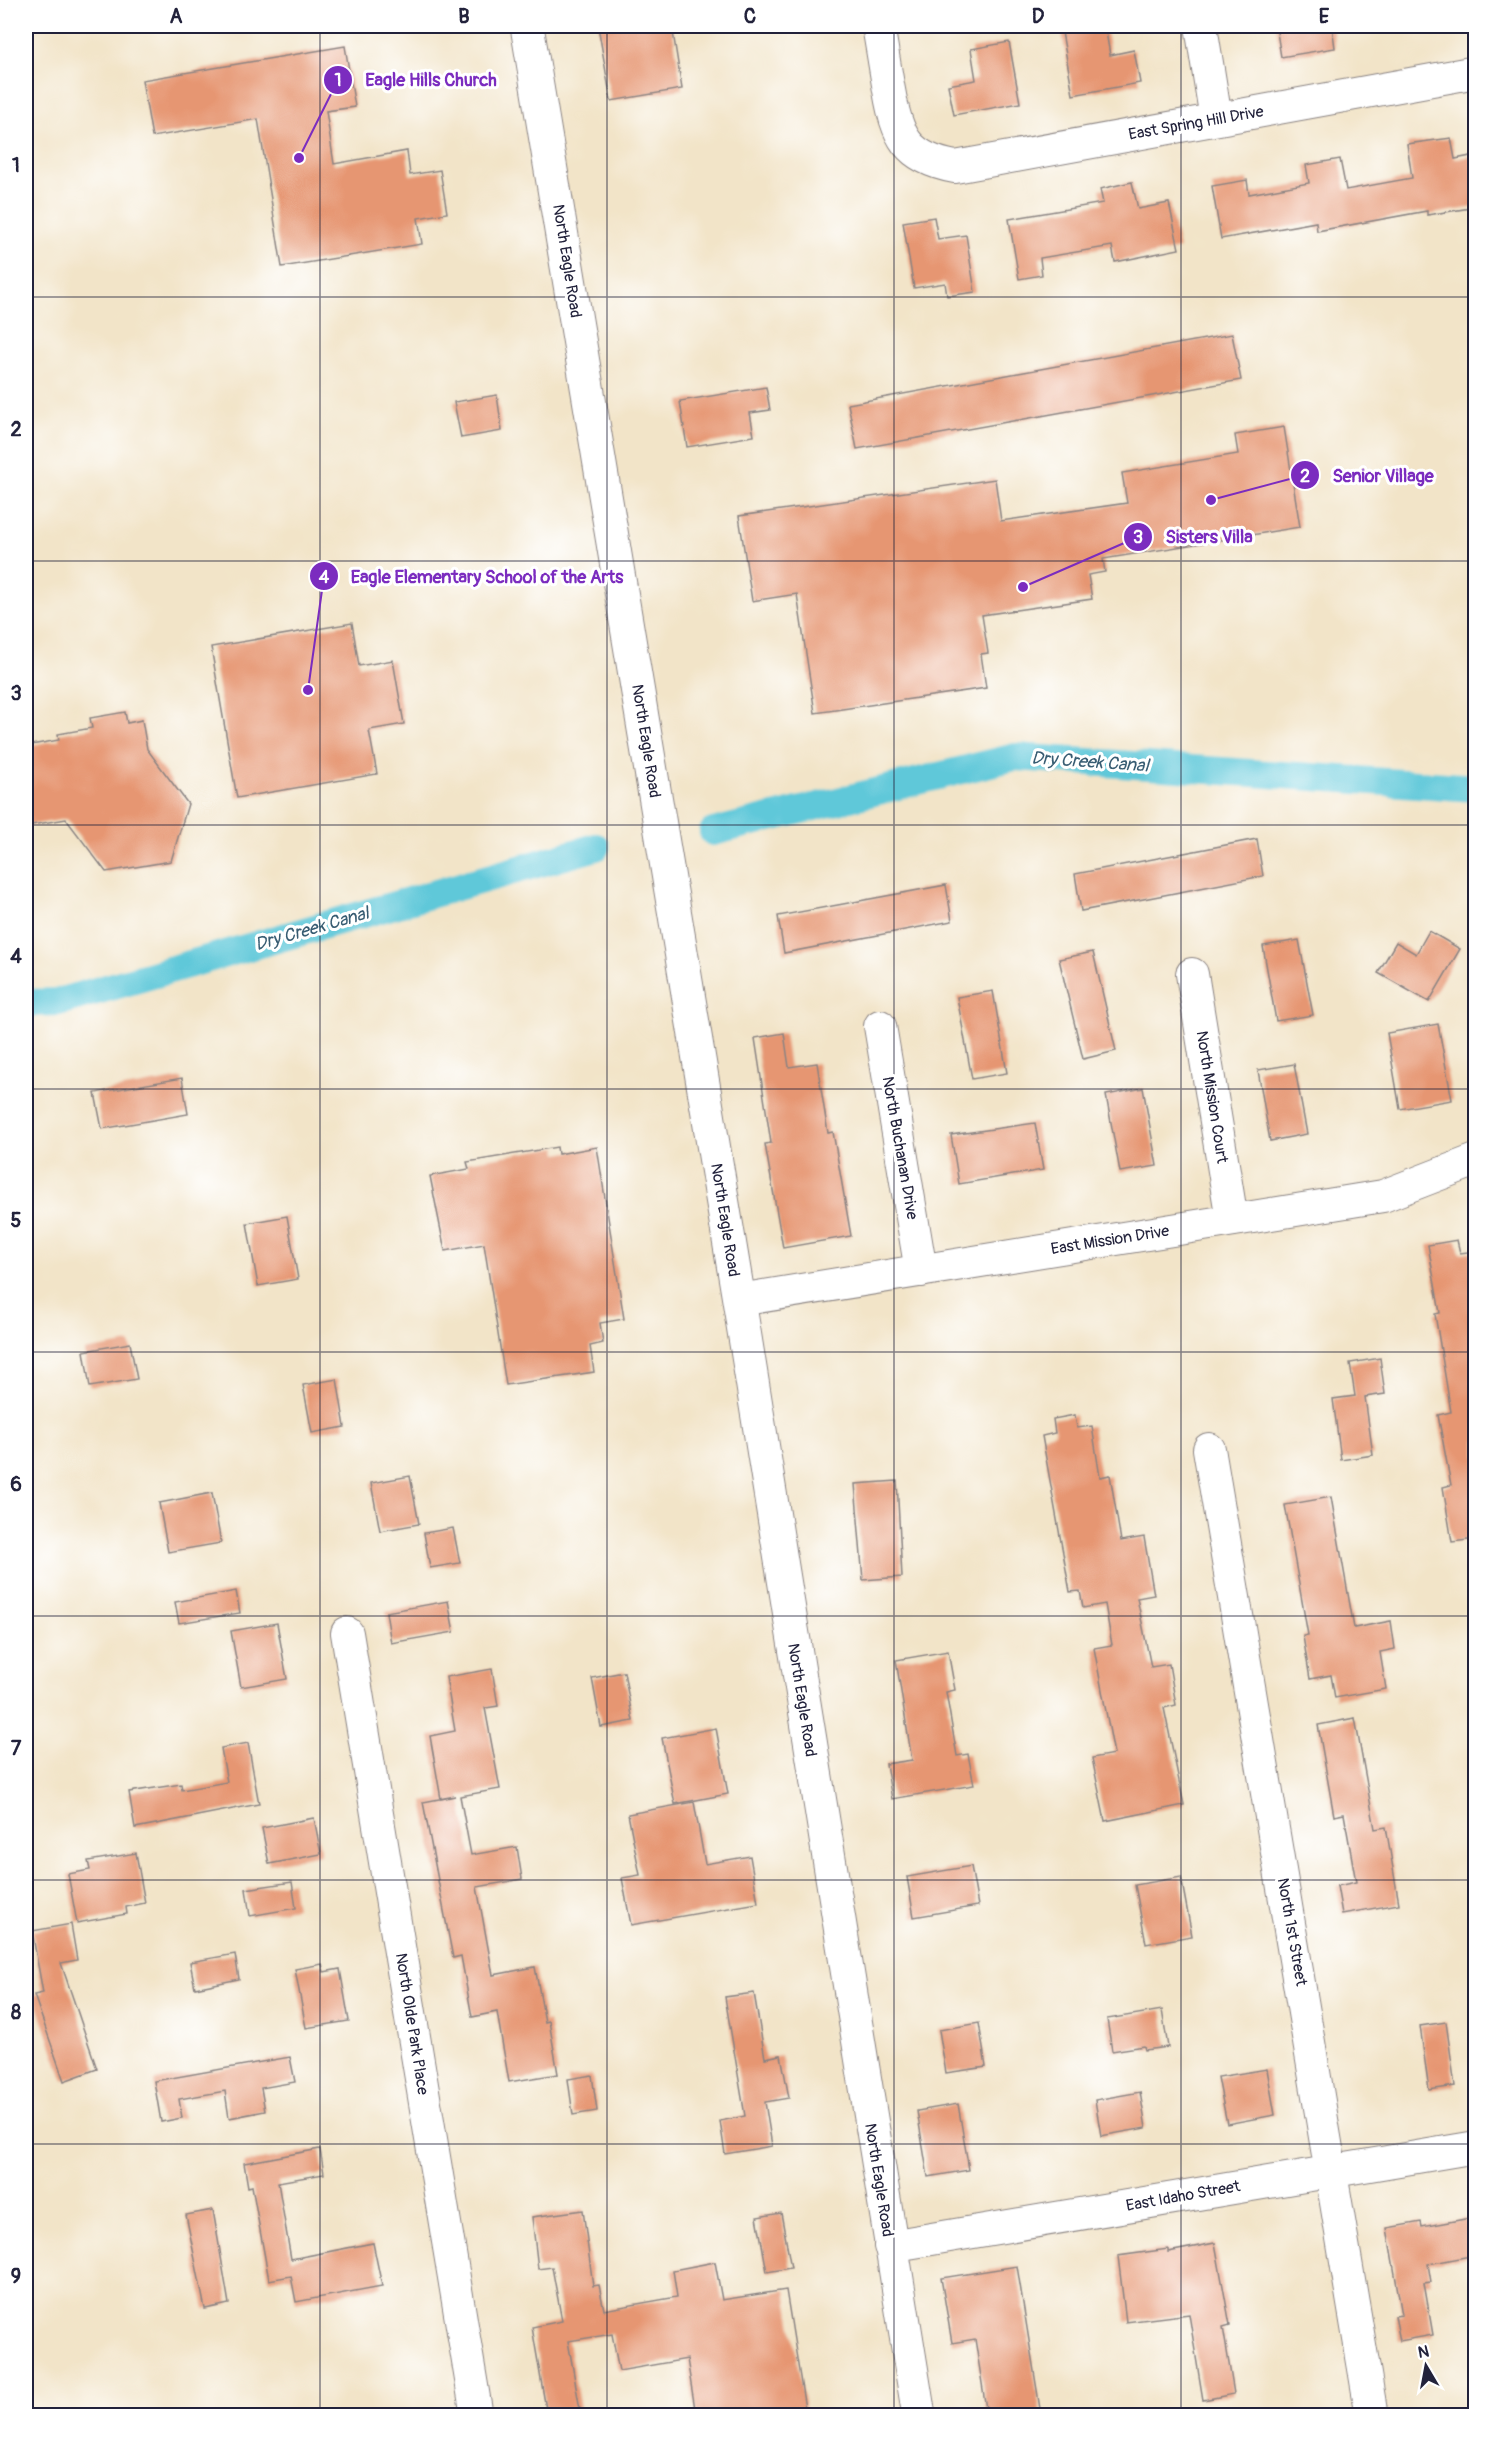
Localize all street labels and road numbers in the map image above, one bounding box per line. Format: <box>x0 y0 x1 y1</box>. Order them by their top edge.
street label: East Spring Hill Drive <box>1127 101 1265 145</box>
street label: North Eagle Road <box>548 203 586 319</box>
street label: North Eagle Road <box>627 683 665 799</box>
street label: North Mission Court <box>1192 1029 1232 1165</box>
street label: North Buchanan Drive <box>878 1075 922 1221</box>
street label: North Eagle Road <box>706 1162 744 1278</box>
street label: East Mission Drive <box>1049 1221 1171 1259</box>
street label: North Eagle Road <box>783 1642 821 1758</box>
street label: North 1st Street <box>1273 1876 1311 1988</box>
street label: North Olde Park Place <box>391 1952 433 2097</box>
street label: North Eagle Road <box>860 2122 898 2238</box>
street label: East Idaho Street <box>1124 2176 1242 2216</box>

